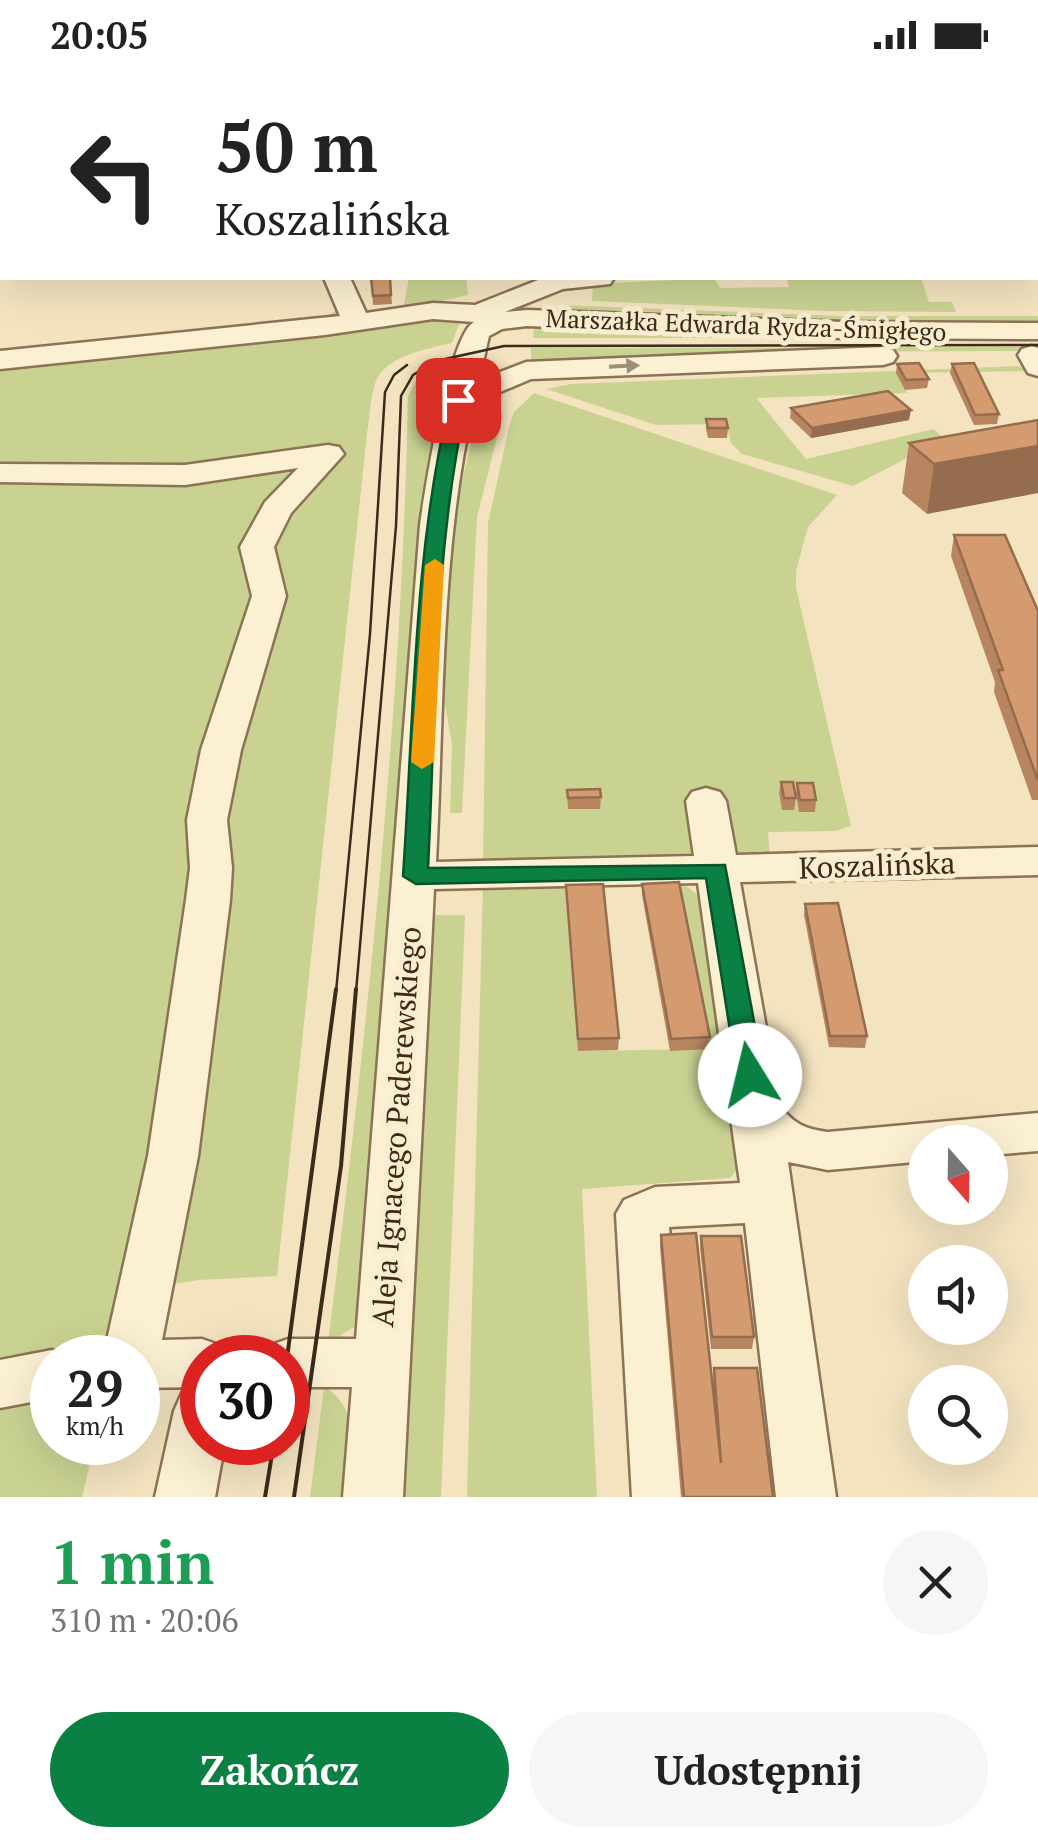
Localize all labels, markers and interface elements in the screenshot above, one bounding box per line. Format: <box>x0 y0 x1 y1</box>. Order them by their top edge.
text: 20:05 <box>50 10 149 60</box>
text: 50 m <box>215 99 378 192</box>
icon: left <box>50 110 180 240</box>
text: Koszalińska <box>215 188 450 248</box>
street label: Marszałka Edwarda Rydza-Śmigłego <box>545 301 947 348</box>
one-way arrow <box>608 357 640 373</box>
pin <box>416 358 501 443</box>
icon: arrive <box>431 373 486 428</box>
street label: Koszalińska <box>798 842 956 888</box>
street label: Aleja Ignacego Paderewskiego <box>362 925 430 1328</box>
position arrow <box>698 1023 802 1127</box>
north arrow <box>908 1125 1008 1225</box>
map controls <box>908 1125 1008 1465</box>
button: sound <box>908 1245 1008 1345</box>
speed limit sign: 30 <box>180 1335 310 1465</box>
text: 29 <box>67 1355 123 1421</box>
button: search <box>908 1365 1008 1465</box>
text: km/h <box>66 1409 124 1442</box>
text: 1 min <box>50 1522 214 1601</box>
button: close <box>883 1530 988 1635</box>
text: 310 m · 20:06 <box>50 1599 238 1641</box>
button: Zakończ <box>50 1712 509 1827</box>
button: Udostępnij <box>529 1712 988 1827</box>

